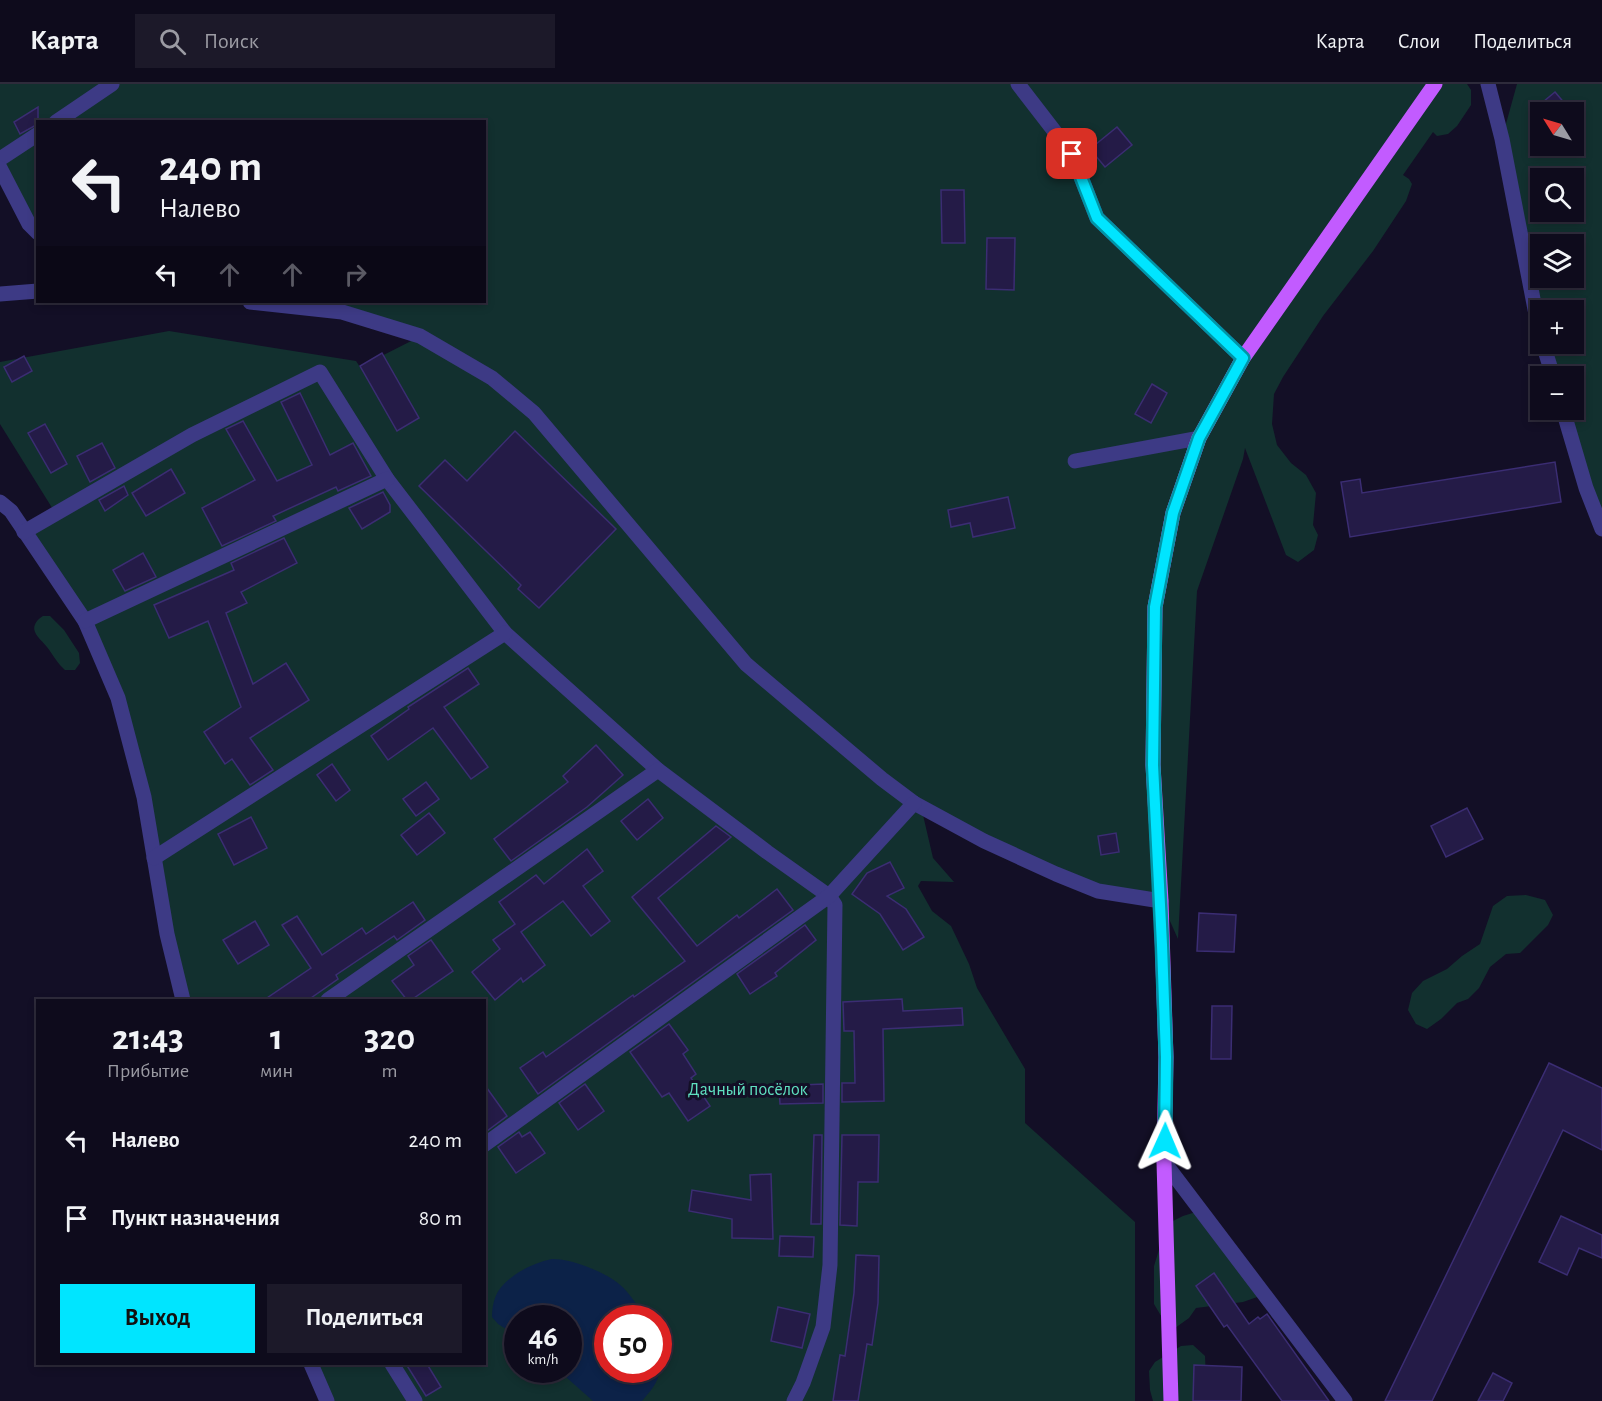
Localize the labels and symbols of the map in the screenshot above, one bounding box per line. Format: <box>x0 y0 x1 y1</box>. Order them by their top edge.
north arrow <box>1530 102 1584 156</box>
pin <box>1046 128 1097 179</box>
park label: Дачный посёлок <box>688 1081 809 1099</box>
position arrow <box>1133 1109 1197 1173</box>
speed limit sign: 50 <box>594 1305 672 1383</box>

